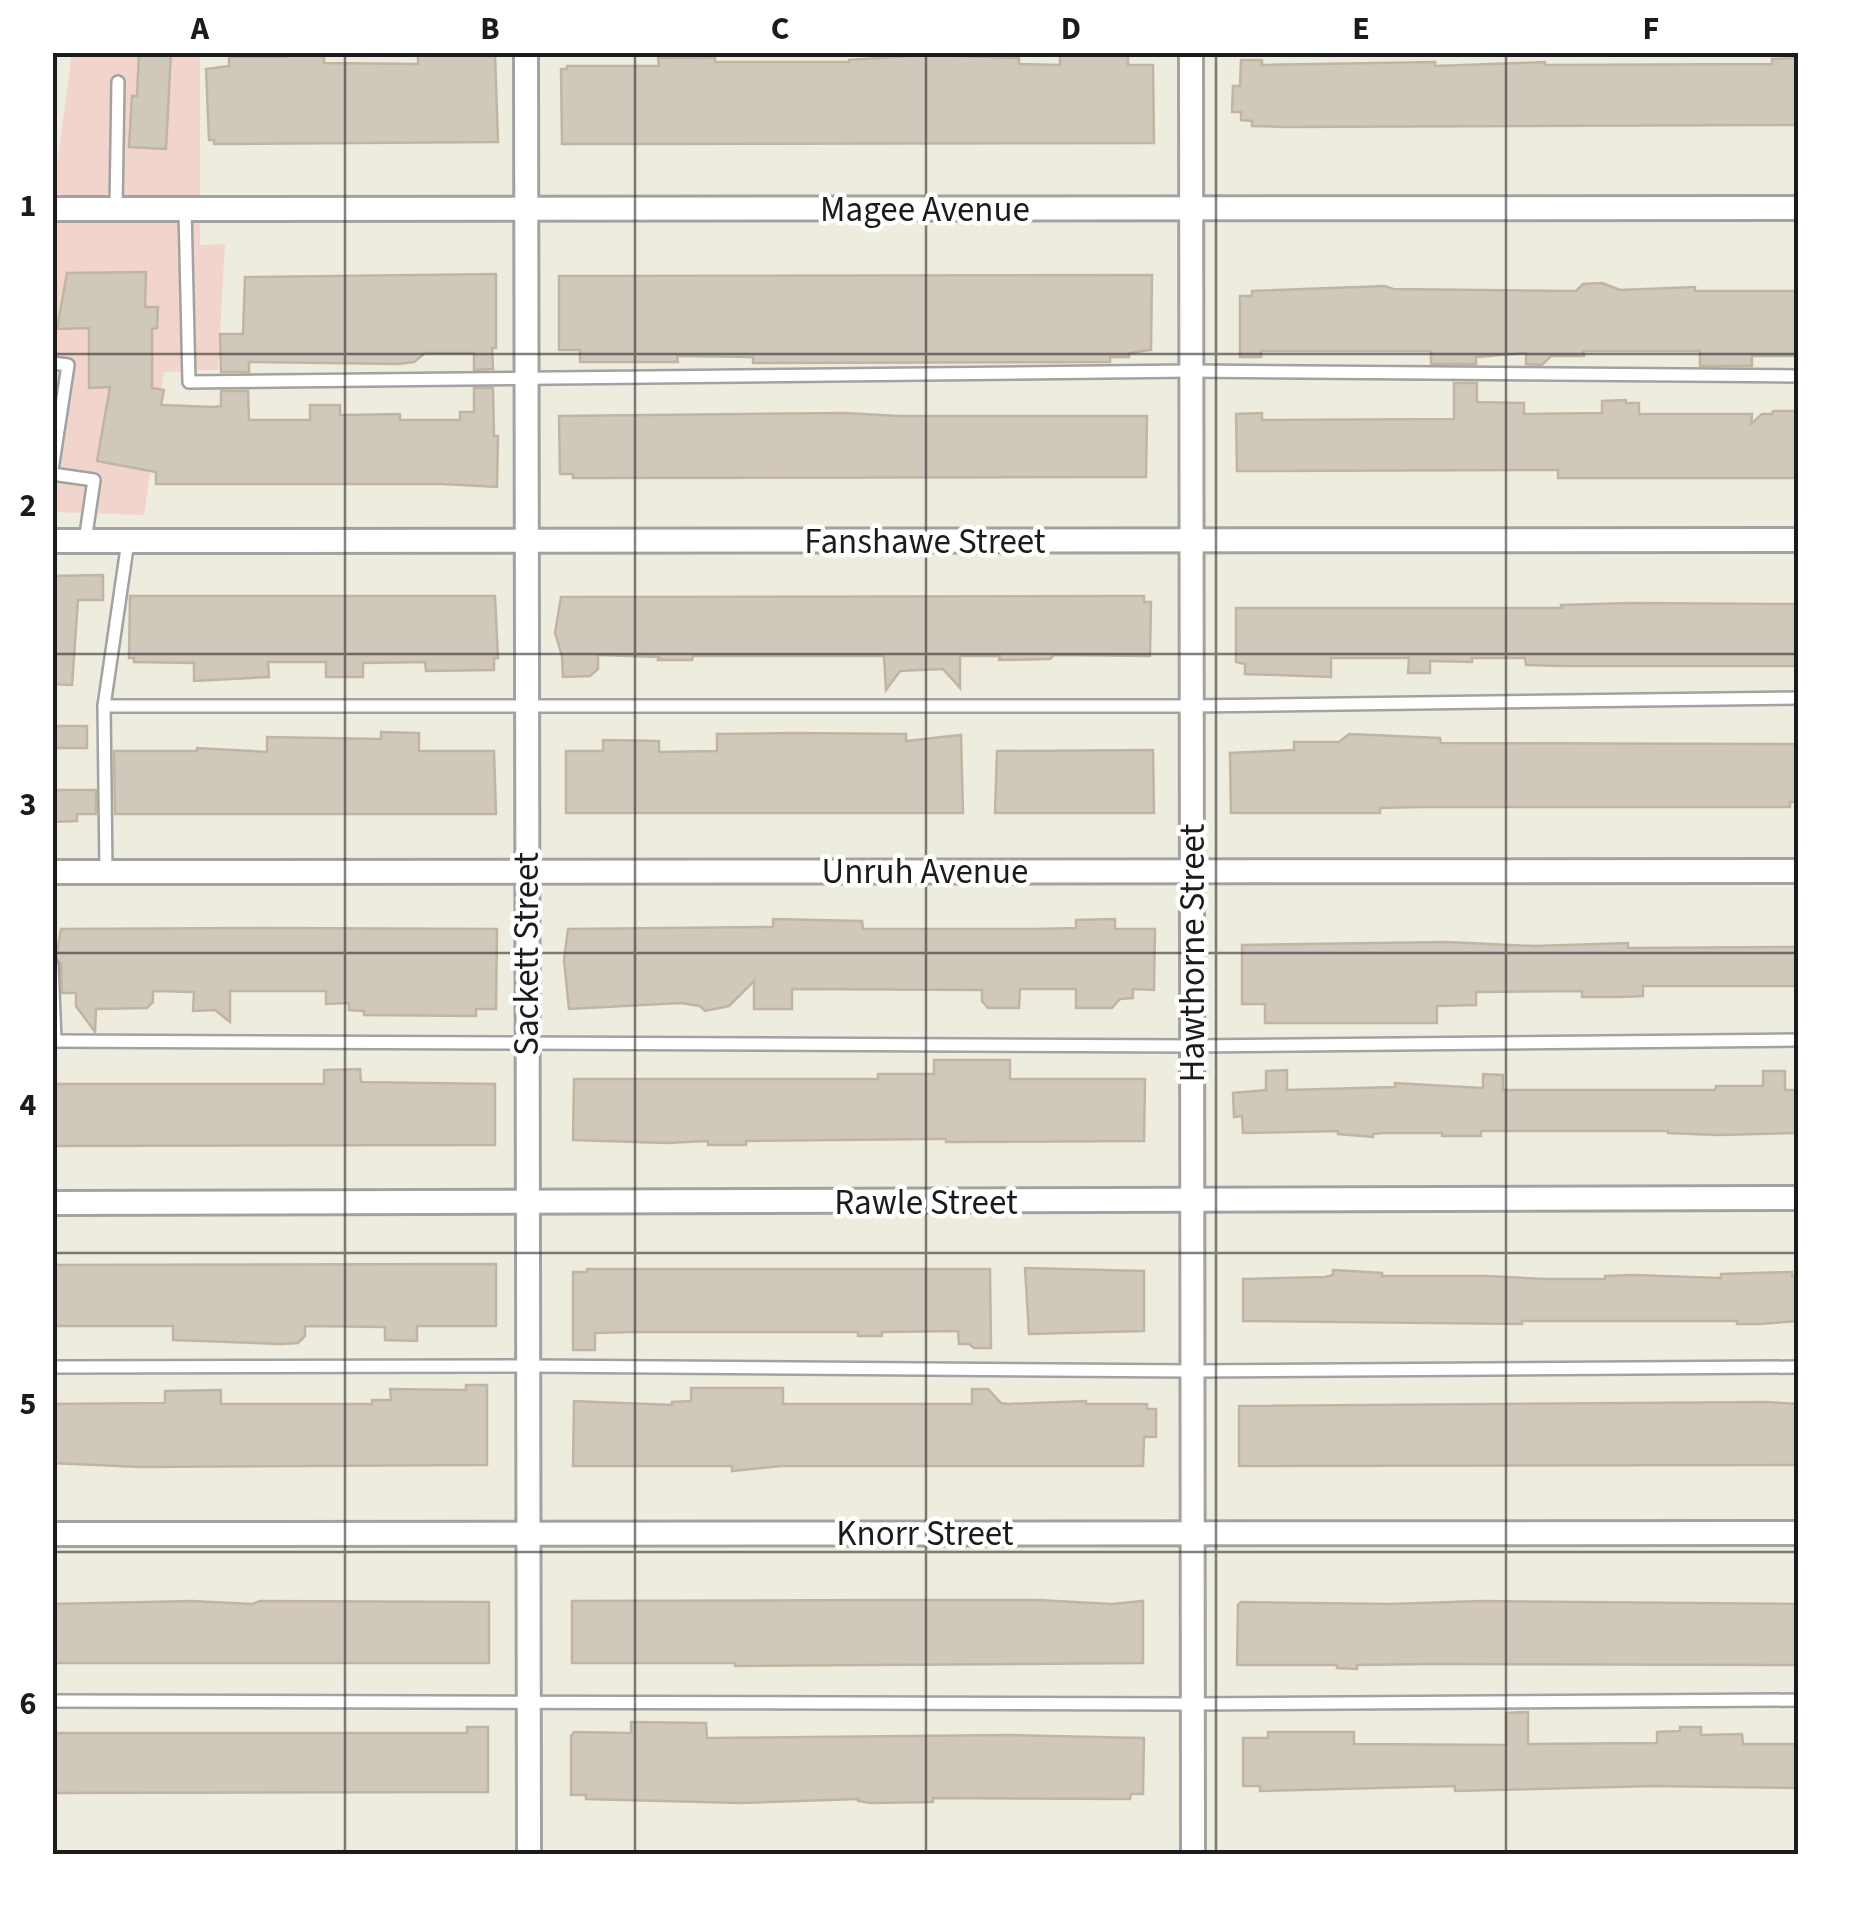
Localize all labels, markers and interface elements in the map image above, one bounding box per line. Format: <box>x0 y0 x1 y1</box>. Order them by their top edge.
text: A <box>190 6 210 52</box>
text: B <box>480 6 500 52</box>
text: C <box>771 6 789 52</box>
text: D <box>1061 6 1081 52</box>
text: E <box>1352 6 1370 52</box>
text: F <box>1643 6 1659 52</box>
text: 1 <box>20 183 36 229</box>
street label: Magee Avenue <box>820 185 1030 235</box>
text: 2 <box>20 483 36 529</box>
street label: Fanshawe Street <box>804 517 1046 567</box>
text: 3 <box>20 782 36 828</box>
street label: Hawthorne Street <box>1168 823 1218 1082</box>
street label: Unruh Avenue <box>822 847 1028 897</box>
street label: Sackett Street <box>502 852 552 1056</box>
text: 4 <box>20 1082 37 1128</box>
street label: Rawle Street <box>834 1178 1018 1228</box>
text: 5 <box>20 1381 36 1427</box>
street label: Knorr Street <box>836 1509 1014 1559</box>
text: 6 <box>20 1681 36 1727</box>

